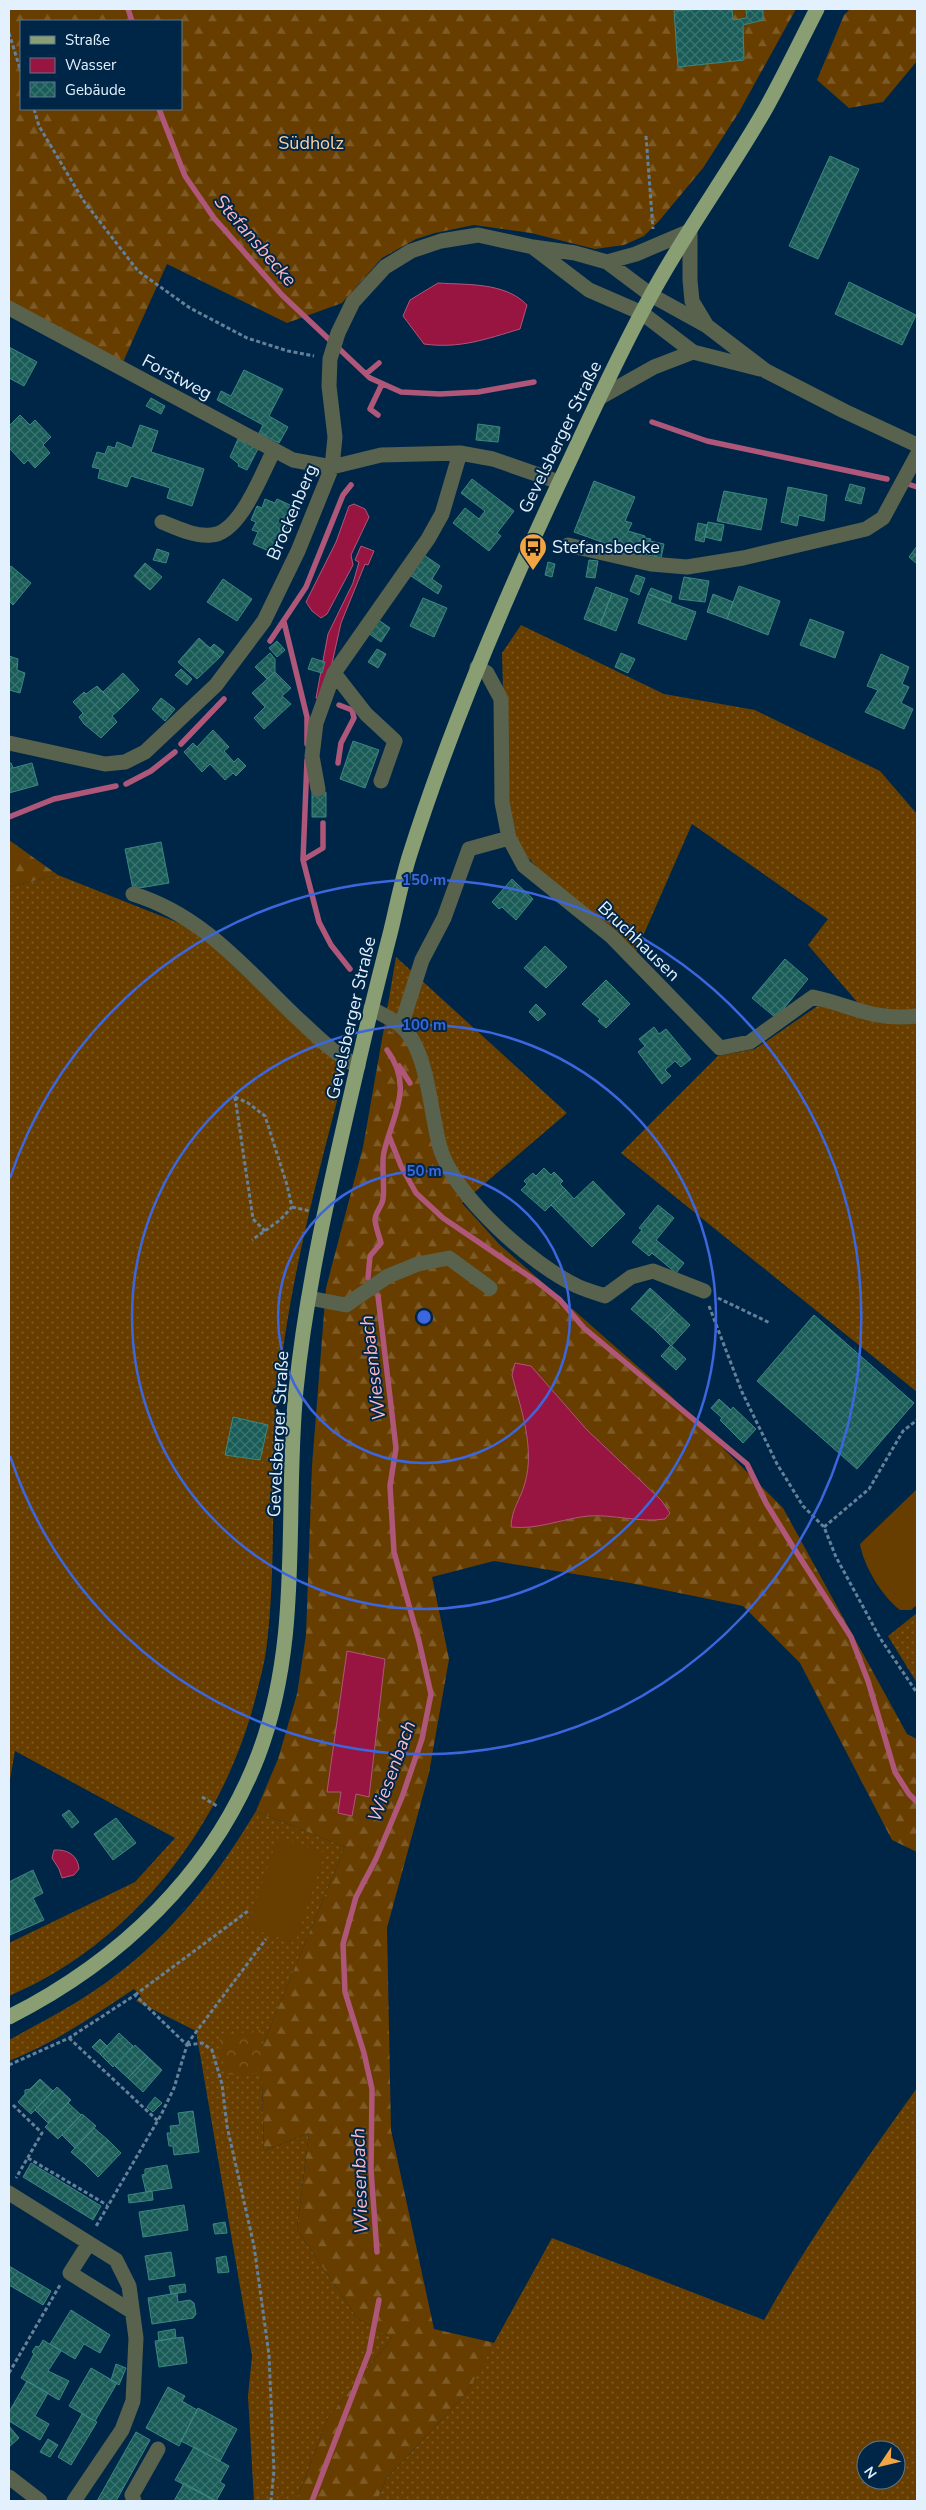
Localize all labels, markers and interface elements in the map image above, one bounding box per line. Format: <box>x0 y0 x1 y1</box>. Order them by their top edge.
legend <box>20 20 182 110</box>
text: Straße <box>65 30 110 50</box>
text: Wasser <box>65 55 117 75</box>
text: Gebäude <box>65 80 126 100</box>
park label: Südholz <box>278 131 344 155</box>
water label: Stefansbecke <box>208 189 302 292</box>
street label: Forstweg <box>138 349 216 405</box>
street label: Gevelsberger Straße <box>513 357 607 517</box>
street label: Brockenberg <box>261 460 323 564</box>
bus stop icon: Stefansbecke <box>518 532 548 571</box>
place label: Stefansbecke <box>552 535 660 559</box>
text: 150 m <box>402 870 446 890</box>
street label: Bruchhausen <box>593 896 685 986</box>
street label: Gevelsberger Straße <box>321 934 381 1102</box>
text: 100 m <box>402 1015 446 1035</box>
text: 50 m <box>406 1161 442 1181</box>
centre of rings <box>415 1308 433 1326</box>
water label: Wiesenbach <box>354 1314 392 1422</box>
street label: Gevelsberger Straße <box>262 1350 294 1518</box>
water label: Wiesenbach <box>362 1717 422 1826</box>
water label: Wiesenbach <box>345 2127 375 2234</box>
north arrow <box>856 2440 906 2490</box>
text: N <box>860 2462 882 2482</box>

